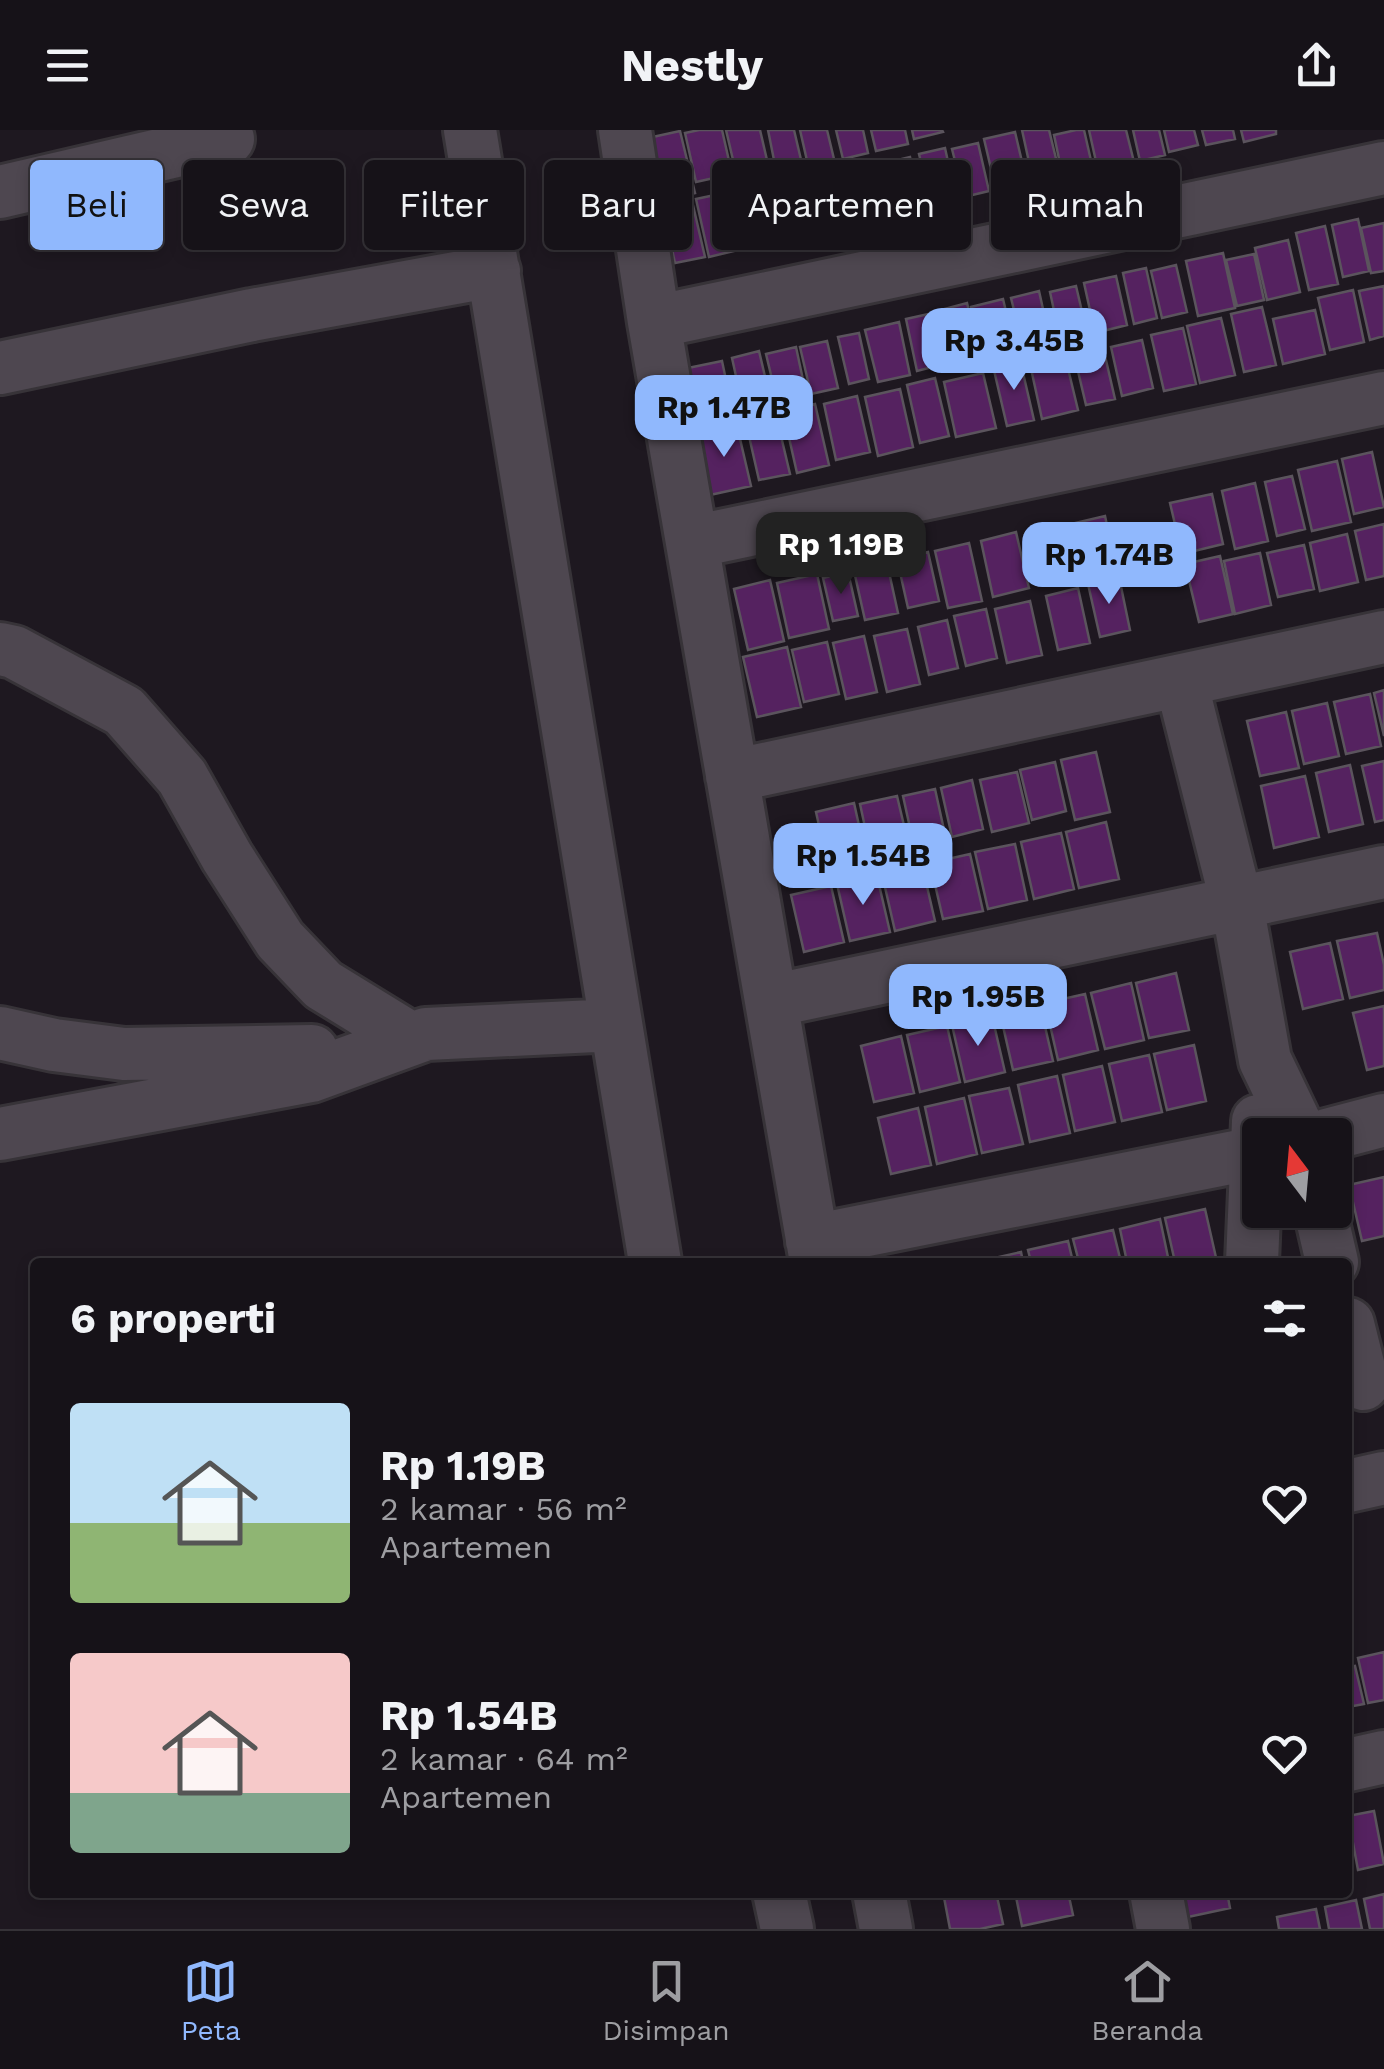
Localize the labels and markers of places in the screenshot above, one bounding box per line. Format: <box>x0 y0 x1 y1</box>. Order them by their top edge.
pin: Rp 3.45B <box>911 308 1117 393</box>
pin: Rp 1.47B <box>621 375 827 460</box>
pin: Rp 1.19B <box>738 512 944 597</box>
pin: Rp 1.74B <box>1006 522 1212 607</box>
pin: Rp 1.54B <box>760 823 966 908</box>
pin: Rp 1.95B <box>875 964 1081 1049</box>

